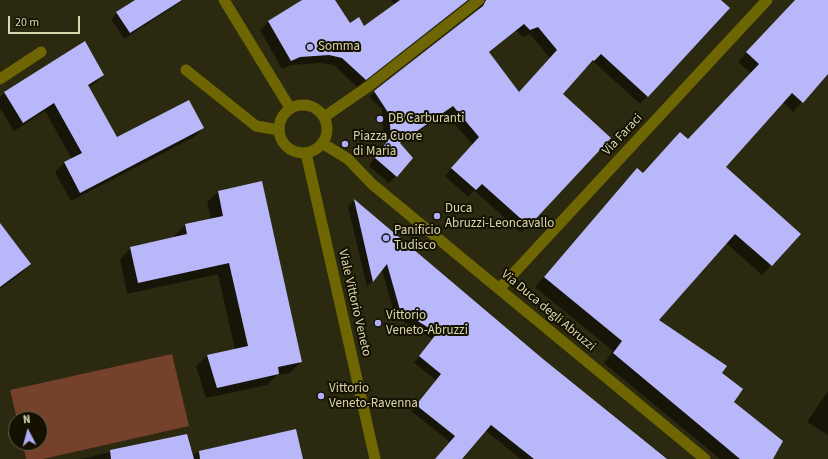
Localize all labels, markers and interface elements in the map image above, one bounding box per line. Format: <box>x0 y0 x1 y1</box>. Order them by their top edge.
scale bar <box>10 8 82 34</box>
text: 20 m <box>15 14 39 31</box>
place label: Somma <box>318 39 360 55</box>
marker: Somma <box>305 42 315 52</box>
place label: DB Carburanti <box>388 111 464 127</box>
street label: Via Faraci <box>600 111 646 159</box>
marker: DB Carburanti <box>375 114 385 124</box>
place label: Piazza Cuore di Maria <box>353 129 422 160</box>
marker: Piazza Cuore di Maria <box>340 139 350 149</box>
place label: Duca Abruzzi-Leoncavallo <box>445 201 554 232</box>
marker: Duca Abruzzi-Leoncavallo <box>432 211 442 221</box>
place label: Panificio Tudisco <box>394 223 441 254</box>
marker: Panificio Tudisco <box>381 233 391 243</box>
street label: Viale Vittorio Veneto <box>334 248 374 358</box>
street label: Via Duca degli Abruzzi <box>498 267 598 355</box>
place label: Vittorio Veneto-Abruzzi <box>386 308 468 339</box>
marker: Vittorio Veneto-Abruzzi <box>373 318 383 328</box>
place label: Vittorio Veneto-Ravenna <box>329 381 418 412</box>
marker: Vittorio Veneto-Ravenna <box>316 391 326 401</box>
north arrow <box>8 411 48 451</box>
text: N <box>22 412 31 427</box>

